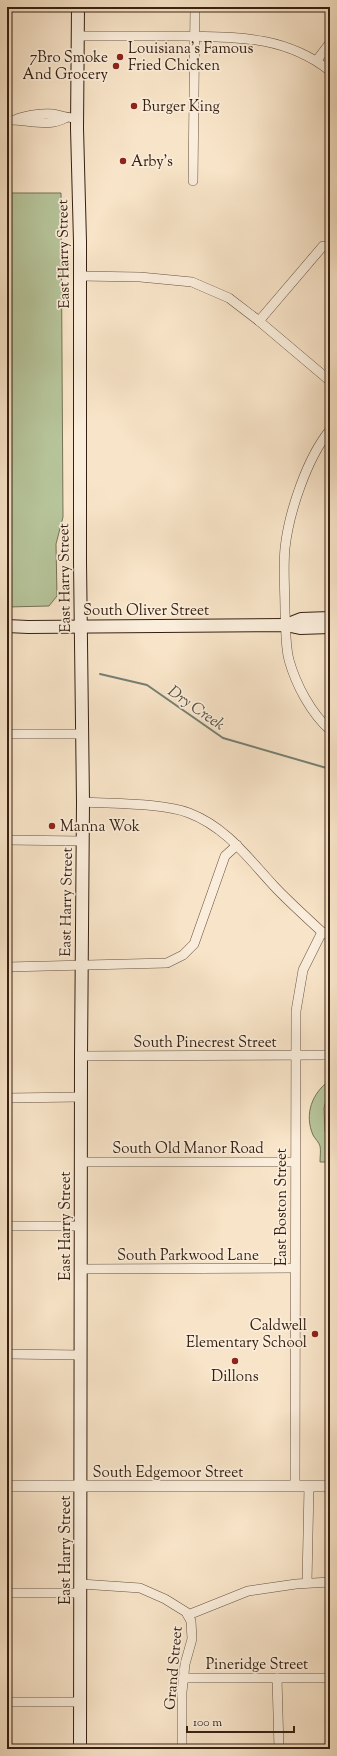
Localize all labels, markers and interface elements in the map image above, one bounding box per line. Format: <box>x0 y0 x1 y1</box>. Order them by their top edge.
place label: Louisiana's Famous Fried Chicken <box>128 39 253 77</box>
place label: 7Bro Smoke And Grocery <box>22 48 109 86</box>
marker: Louisiana's Famous Fried Chicken <box>115 52 125 62</box>
marker: 7Bro Smoke And Grocery <box>111 61 121 71</box>
place label: Burger King <box>142 97 220 118</box>
marker: Burger King <box>129 101 139 111</box>
place label: Arby's <box>131 152 173 173</box>
marker: Arby's <box>118 156 128 166</box>
street label: East Harry Street <box>53 199 76 309</box>
street label: East Harry Street <box>54 523 77 633</box>
street label: South Oliver Street <box>83 601 209 622</box>
water label: Dry Creek <box>162 681 229 737</box>
place label: Manna Wok <box>60 817 140 838</box>
marker: Manna Wok <box>47 821 57 831</box>
street label: East Harry Street <box>56 847 79 957</box>
street label: South Pinecrest Street <box>133 1033 277 1054</box>
street label: South Old Manor Road <box>112 1139 264 1160</box>
street label: East Boston Street <box>272 1148 293 1266</box>
street label: East Harry Street <box>56 1171 77 1281</box>
street label: South Parkwood Lane <box>117 1246 259 1267</box>
place label: Caldwell Elementary School <box>186 1316 307 1354</box>
marker: Caldwell Elementary School <box>310 1329 320 1339</box>
marker: Dillons <box>230 1356 240 1366</box>
place label: Dillons <box>211 1367 259 1388</box>
street label: South Edgemoor Street <box>93 1463 243 1484</box>
street label: East Harry Street <box>56 1495 77 1605</box>
street label: Grand Street <box>160 1625 189 1711</box>
street label: Pineridge Street <box>206 1655 308 1676</box>
scale bar <box>187 1708 294 1734</box>
text: 100 m <box>193 1714 222 1732</box>

